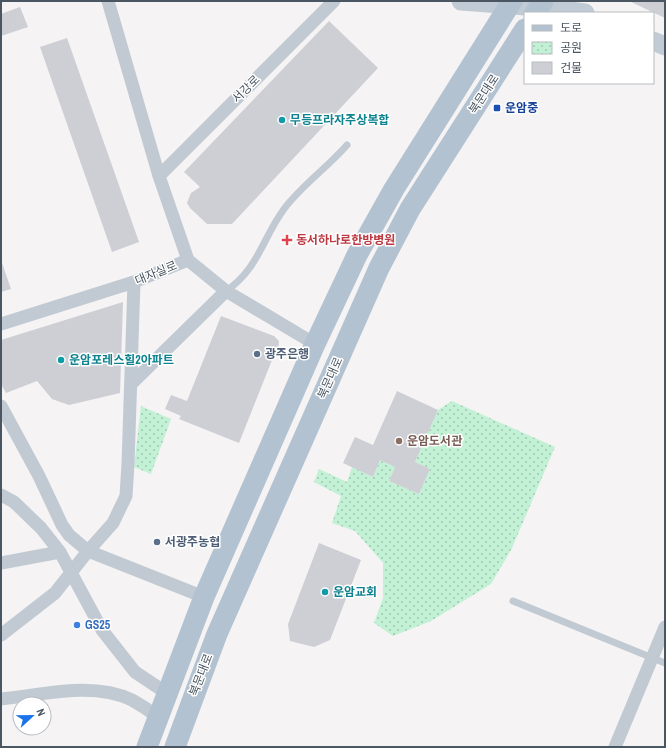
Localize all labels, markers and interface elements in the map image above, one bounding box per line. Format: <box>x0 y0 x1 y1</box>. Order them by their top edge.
legend <box>524 12 654 84</box>
text: 도로 <box>560 20 582 36</box>
text: 공원 <box>560 40 582 56</box>
text: 건물 <box>560 60 582 76</box>
street label: 북문대로 <box>465 71 503 117</box>
street label: 서강로 <box>229 72 263 106</box>
place label: 운암중 <box>505 100 538 116</box>
marker: 운암중 <box>492 103 502 113</box>
place label: 무등프라자주상복합 <box>290 112 389 128</box>
marker: 무등프라자주상복합 <box>277 115 287 125</box>
place label: 동서하나로한방병원 <box>296 232 395 248</box>
marker: 동서하나로한방병원 <box>281 234 293 246</box>
street label: 대자실로 <box>133 257 179 289</box>
place label: 광주은행 <box>265 346 309 362</box>
marker: 광주은행 <box>252 349 262 359</box>
place label: 운암포레스힐2아파트 <box>69 352 174 368</box>
marker: 운암포레스힐2아파트 <box>56 355 66 365</box>
street label: 북문대로 <box>314 355 346 401</box>
place label: 운암도서관 <box>407 433 462 449</box>
marker: 운암도서관 <box>394 436 404 446</box>
place label: 서광주농협 <box>165 534 220 550</box>
marker: 서광주농협 <box>152 537 162 547</box>
place label: 운암교회 <box>333 584 377 600</box>
marker: 운암교회 <box>320 587 330 597</box>
place label: GS25 <box>85 617 111 633</box>
marker: GS25 <box>72 620 82 630</box>
street label: 북문대로 <box>186 652 216 698</box>
north arrow <box>12 696 52 736</box>
text: N <box>34 707 49 718</box>

